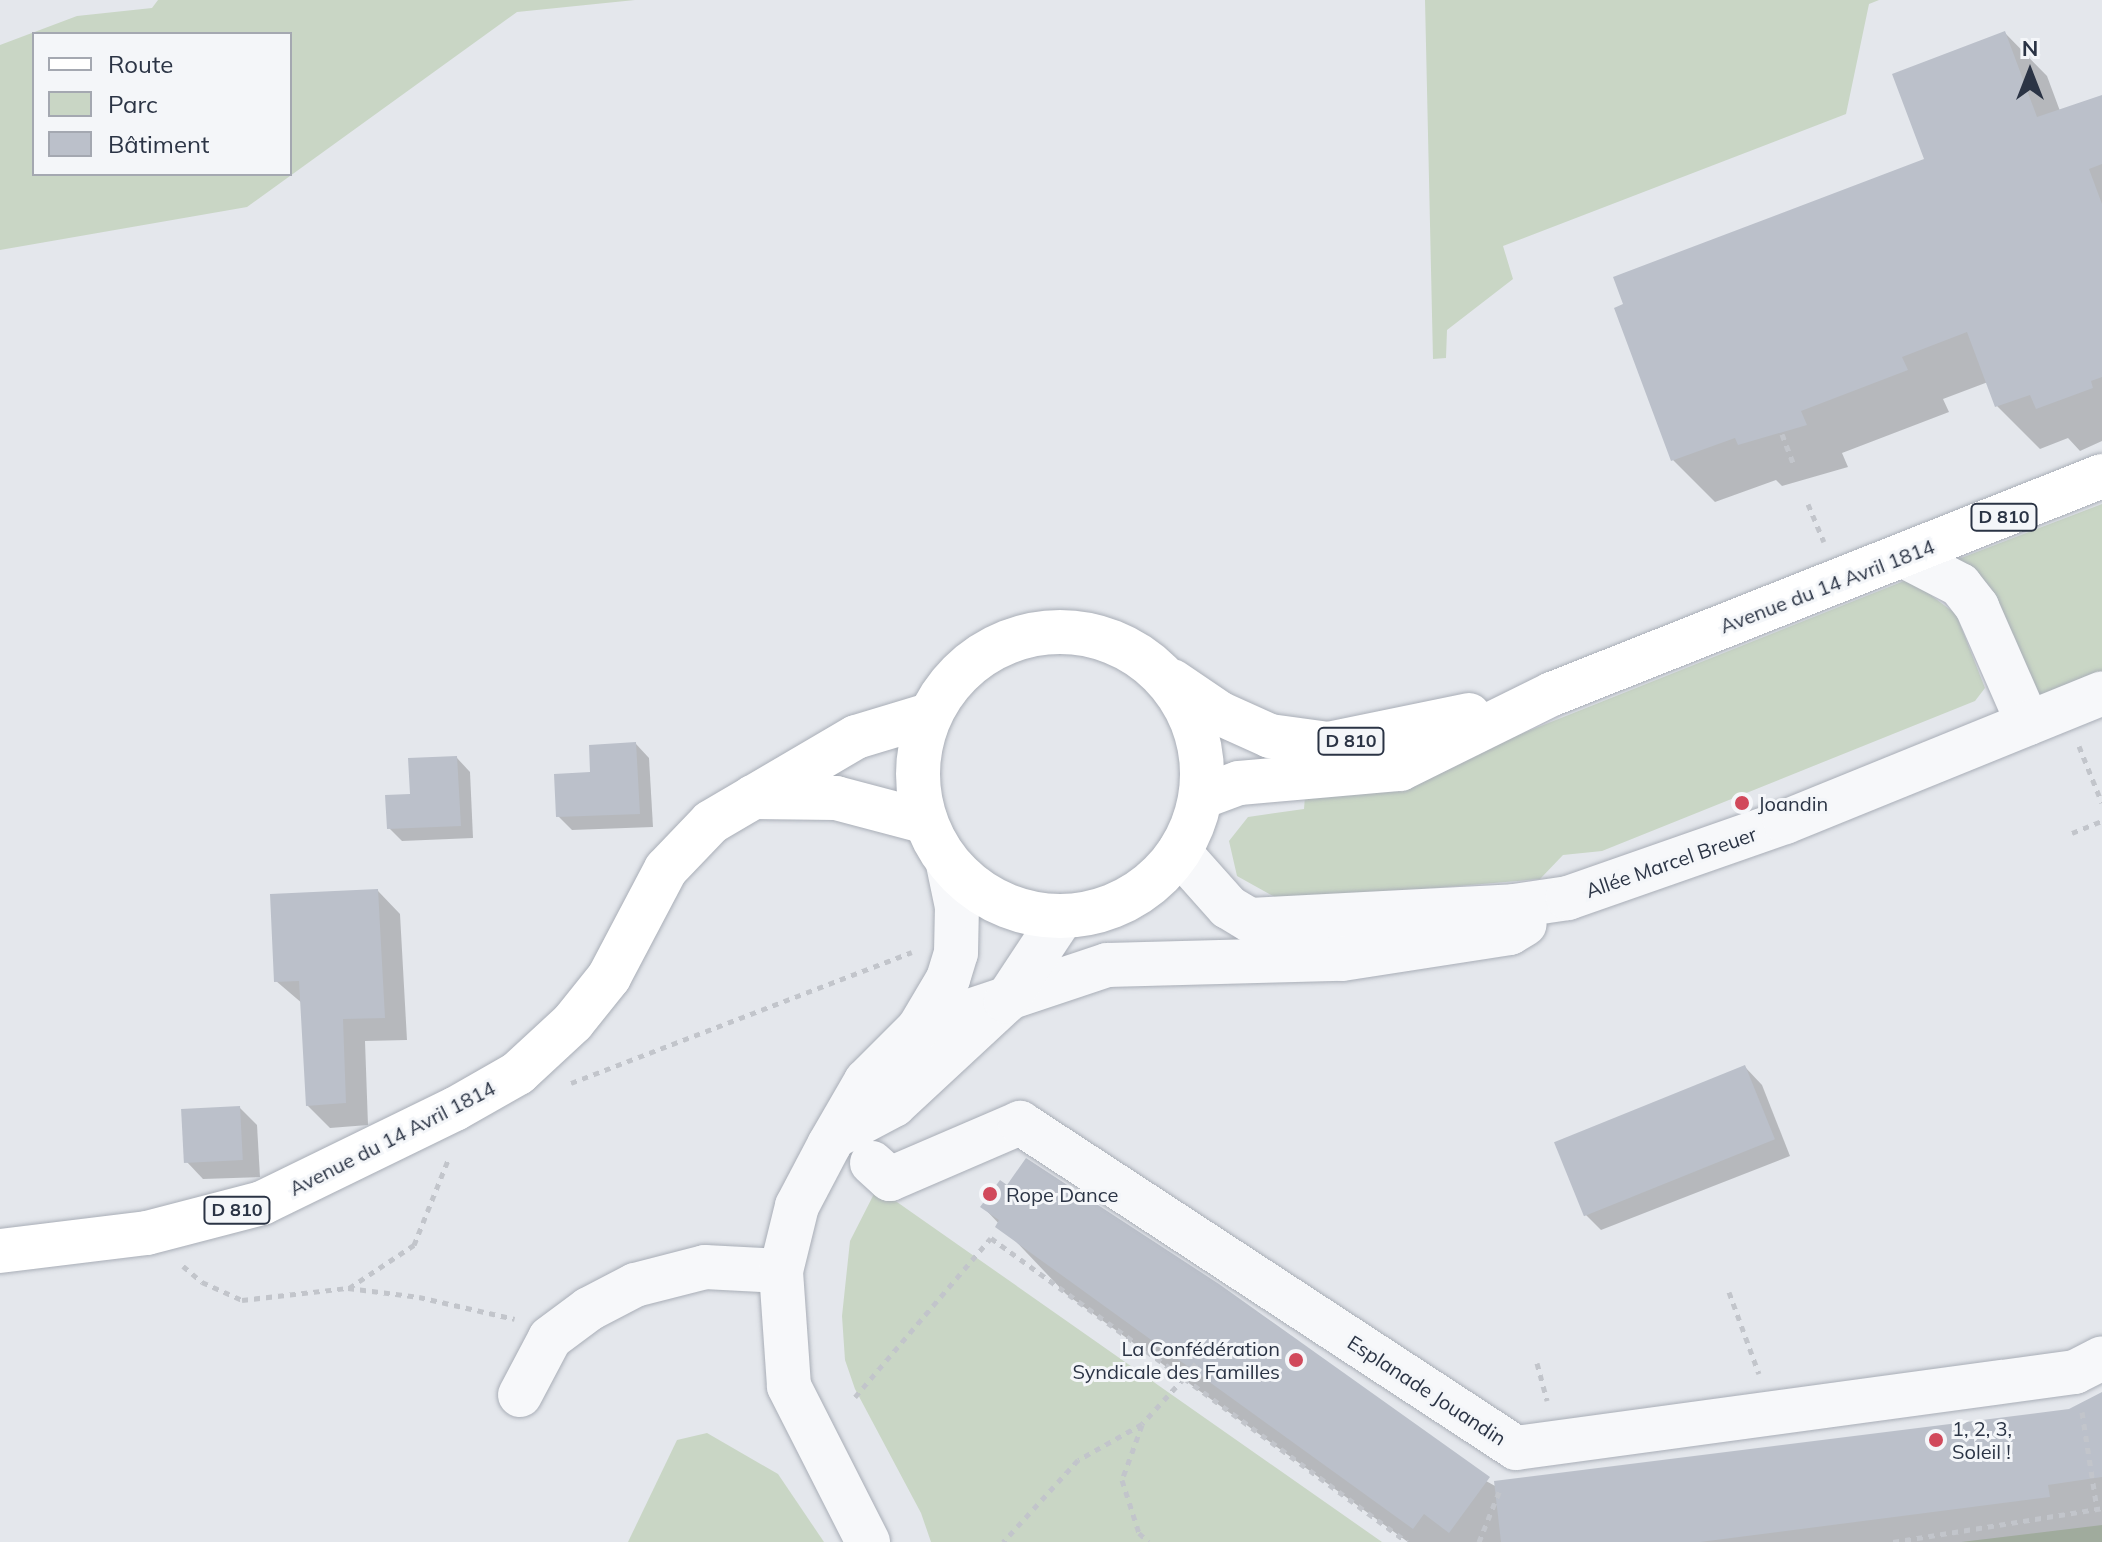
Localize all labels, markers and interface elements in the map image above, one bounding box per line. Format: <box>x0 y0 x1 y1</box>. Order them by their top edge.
legend <box>32 32 292 176</box>
north arrow <box>1990 32 2070 112</box>
text: N <box>2022 34 2038 62</box>
text: Route <box>108 49 173 79</box>
text: Parc <box>108 89 158 119</box>
text: Bâtiment <box>108 129 209 159</box>
road number: D 810 <box>1970 503 2038 531</box>
street label: Avenue du 14 Avril 1814 <box>1716 534 1938 638</box>
road number: D 810 <box>1317 727 1385 755</box>
place label: Joandin <box>1758 791 1828 815</box>
marker: Joandin <box>1733 794 1751 812</box>
street label: Allée Marcel Breuer <box>1582 821 1760 903</box>
street label: Avenue du 14 Avril 1814 <box>285 1076 499 1200</box>
place label: Rope Dance <box>1006 1182 1118 1206</box>
marker: Rope Dance <box>981 1185 999 1203</box>
road number: D 810 <box>203 1196 271 1224</box>
street label: Esplanade Jouandin <box>1343 1330 1511 1450</box>
place label: La Confédération Syndicale des Familles <box>1072 1336 1280 1383</box>
marker: La Confédération Syndicale des Familles <box>1287 1351 1305 1369</box>
place label: 1, 2, 3, Soleil ! <box>1952 1416 2012 1463</box>
marker: 1, 2, 3, Soleil ! <box>1927 1431 1945 1449</box>

